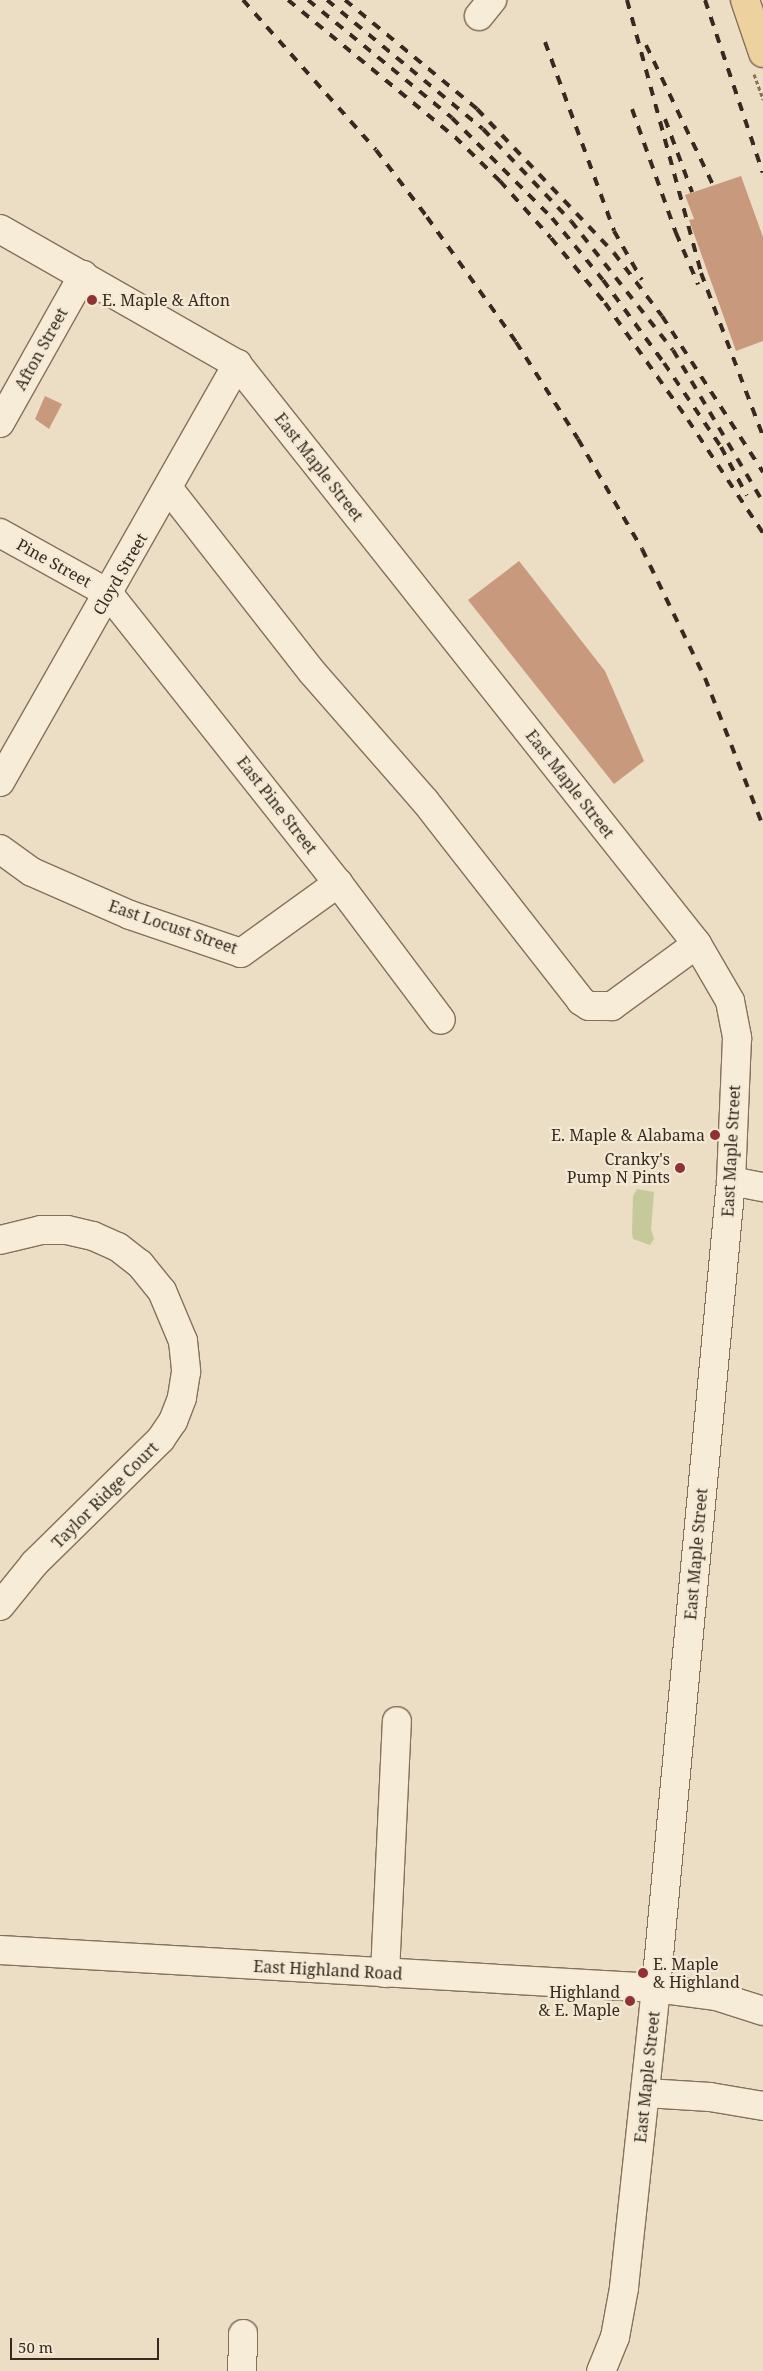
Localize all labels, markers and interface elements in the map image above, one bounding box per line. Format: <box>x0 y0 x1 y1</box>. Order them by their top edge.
place label: E. Maple & Afton <box>102 290 230 310</box>
marker: E. Maple & Afton <box>86 294 98 306</box>
street label: Afton Street <box>11 304 71 394</box>
street label: East Maple Street <box>271 409 367 525</box>
street label: Cloyd Street <box>89 530 151 618</box>
street label: Pine Street <box>13 535 95 591</box>
street label: East Maple Street <box>522 726 618 842</box>
street label: East Pine Street <box>233 752 321 858</box>
street label: East Locust Street <box>106 896 240 958</box>
street label: East Maple Street <box>718 1085 744 1217</box>
place label: E. Maple & Alabama <box>551 1125 705 1145</box>
marker: E. Maple & Alabama <box>709 1129 721 1141</box>
place label: Cranky's Pump N Pints <box>567 1149 670 1187</box>
marker: Cranky's Pump N Pints <box>674 1162 686 1174</box>
street label: Taylor Ridge Court <box>48 1438 162 1552</box>
street label: East Maple Street <box>681 1487 711 1621</box>
place label: E. Maple & Highland <box>653 1954 740 1992</box>
street label: East Highland Road <box>253 1957 403 1983</box>
marker: E. Maple & Highland <box>637 1967 649 1979</box>
place label: Highland & E. Maple <box>538 1982 620 2020</box>
marker: Highland & E. Maple <box>624 1995 636 2007</box>
street label: East Maple Street <box>631 2010 663 2144</box>
scale bar <box>12 2328 161 2360</box>
text: 50 m <box>18 2337 53 2357</box>

